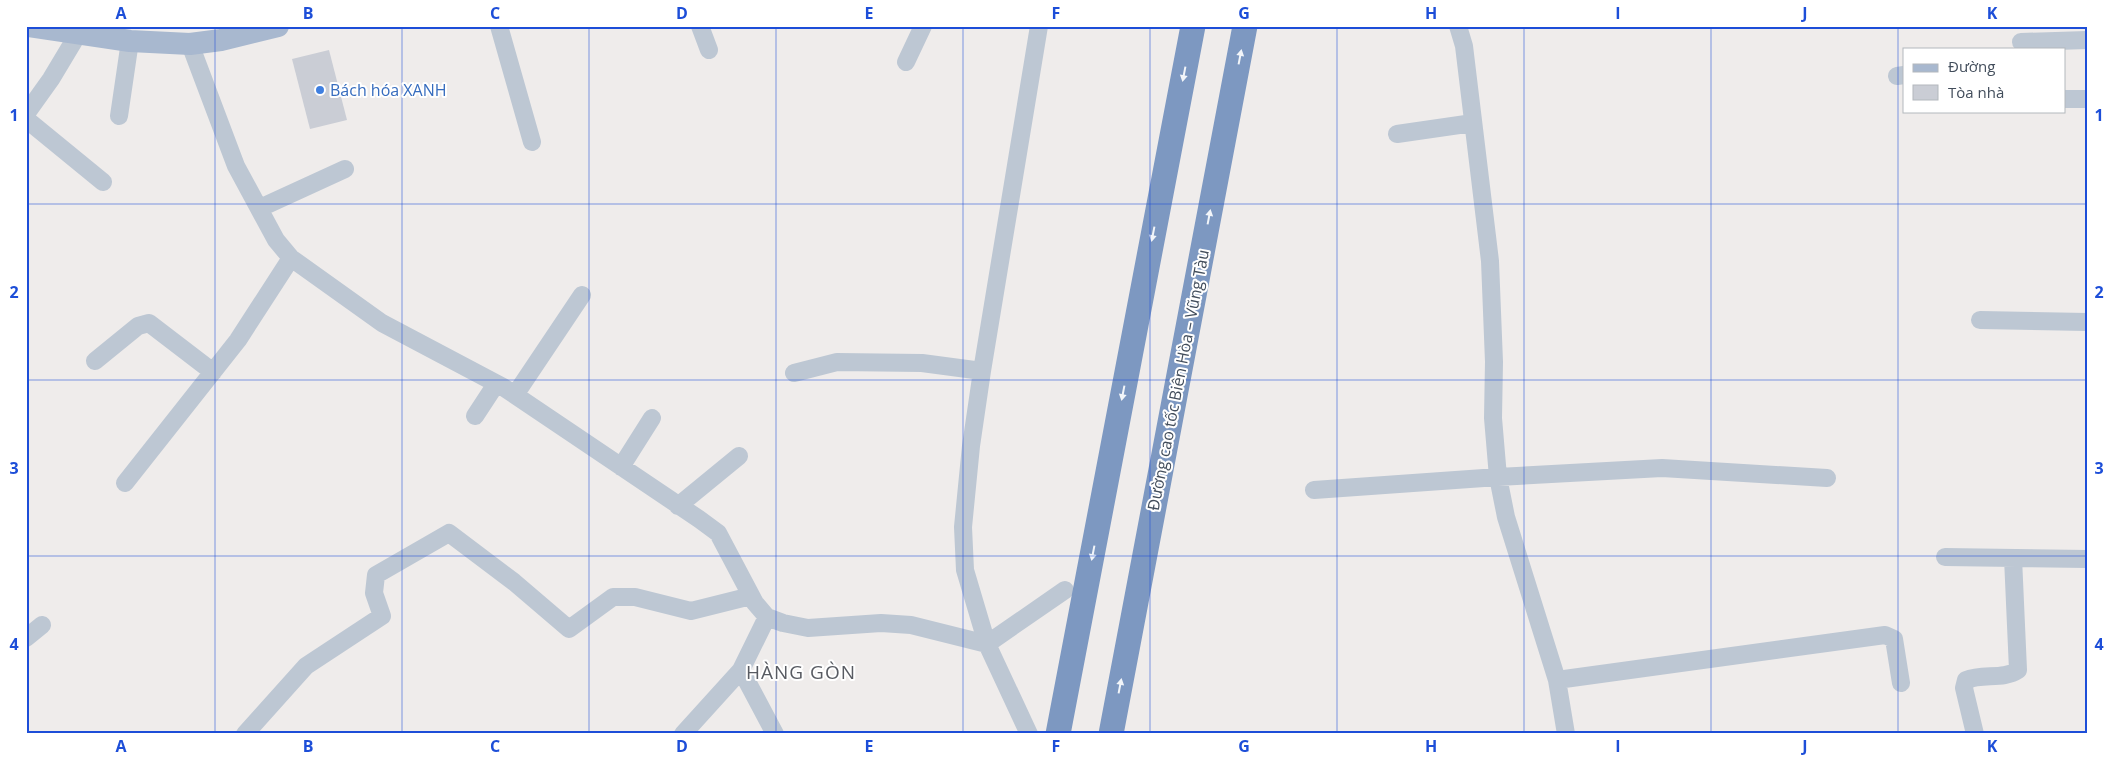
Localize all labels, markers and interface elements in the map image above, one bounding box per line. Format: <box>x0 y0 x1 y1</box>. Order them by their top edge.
text: A <box>115 2 127 24</box>
text: B <box>303 2 313 24</box>
text: C <box>490 2 500 24</box>
text: D <box>676 2 688 24</box>
text: E <box>865 2 874 24</box>
text: F <box>1052 2 1060 24</box>
text: G <box>1238 2 1250 24</box>
text: H <box>1425 2 1437 24</box>
text: I <box>1615 2 1621 24</box>
text: J <box>1800 2 1808 24</box>
text: K <box>1987 2 1998 24</box>
legend <box>1903 48 2066 112</box>
one-way arrow <box>1236 49 1244 65</box>
text: Đường <box>1948 56 1995 76</box>
one-way arrow <box>1179 67 1187 83</box>
place label: Bách hóa XANH <box>330 79 447 101</box>
text: Tòa nhà <box>1948 82 2004 102</box>
marker: Bách hóa XANH <box>314 84 326 96</box>
text: 1 <box>9 104 19 126</box>
text: 1 <box>2094 104 2104 126</box>
one-way arrow <box>1206 208 1214 224</box>
one-way arrow <box>1149 226 1157 242</box>
street label: Đường cao tốc Biên Hòa – Vũng Tàu <box>1142 248 1214 512</box>
text: 2 <box>9 281 19 303</box>
text: 2 <box>2094 281 2104 303</box>
one-way arrow <box>1119 386 1127 401</box>
text: 3 <box>9 457 19 479</box>
text: 3 <box>2094 457 2104 479</box>
one-way arrow <box>1088 545 1096 561</box>
text: 4 <box>9 633 19 655</box>
text: 4 <box>2094 633 2104 655</box>
district label: HÀNG GÒN <box>746 659 856 685</box>
one-way arrow <box>1116 678 1124 693</box>
text: A <box>115 735 127 757</box>
text: B <box>303 735 313 757</box>
text: C <box>490 735 500 757</box>
text: D <box>676 735 688 757</box>
text: E <box>865 735 874 757</box>
text: F <box>1052 735 1060 757</box>
text: G <box>1238 735 1250 757</box>
text: H <box>1425 735 1437 757</box>
text: I <box>1615 735 1621 757</box>
text: J <box>1800 735 1808 757</box>
text: K <box>1987 735 1998 757</box>

